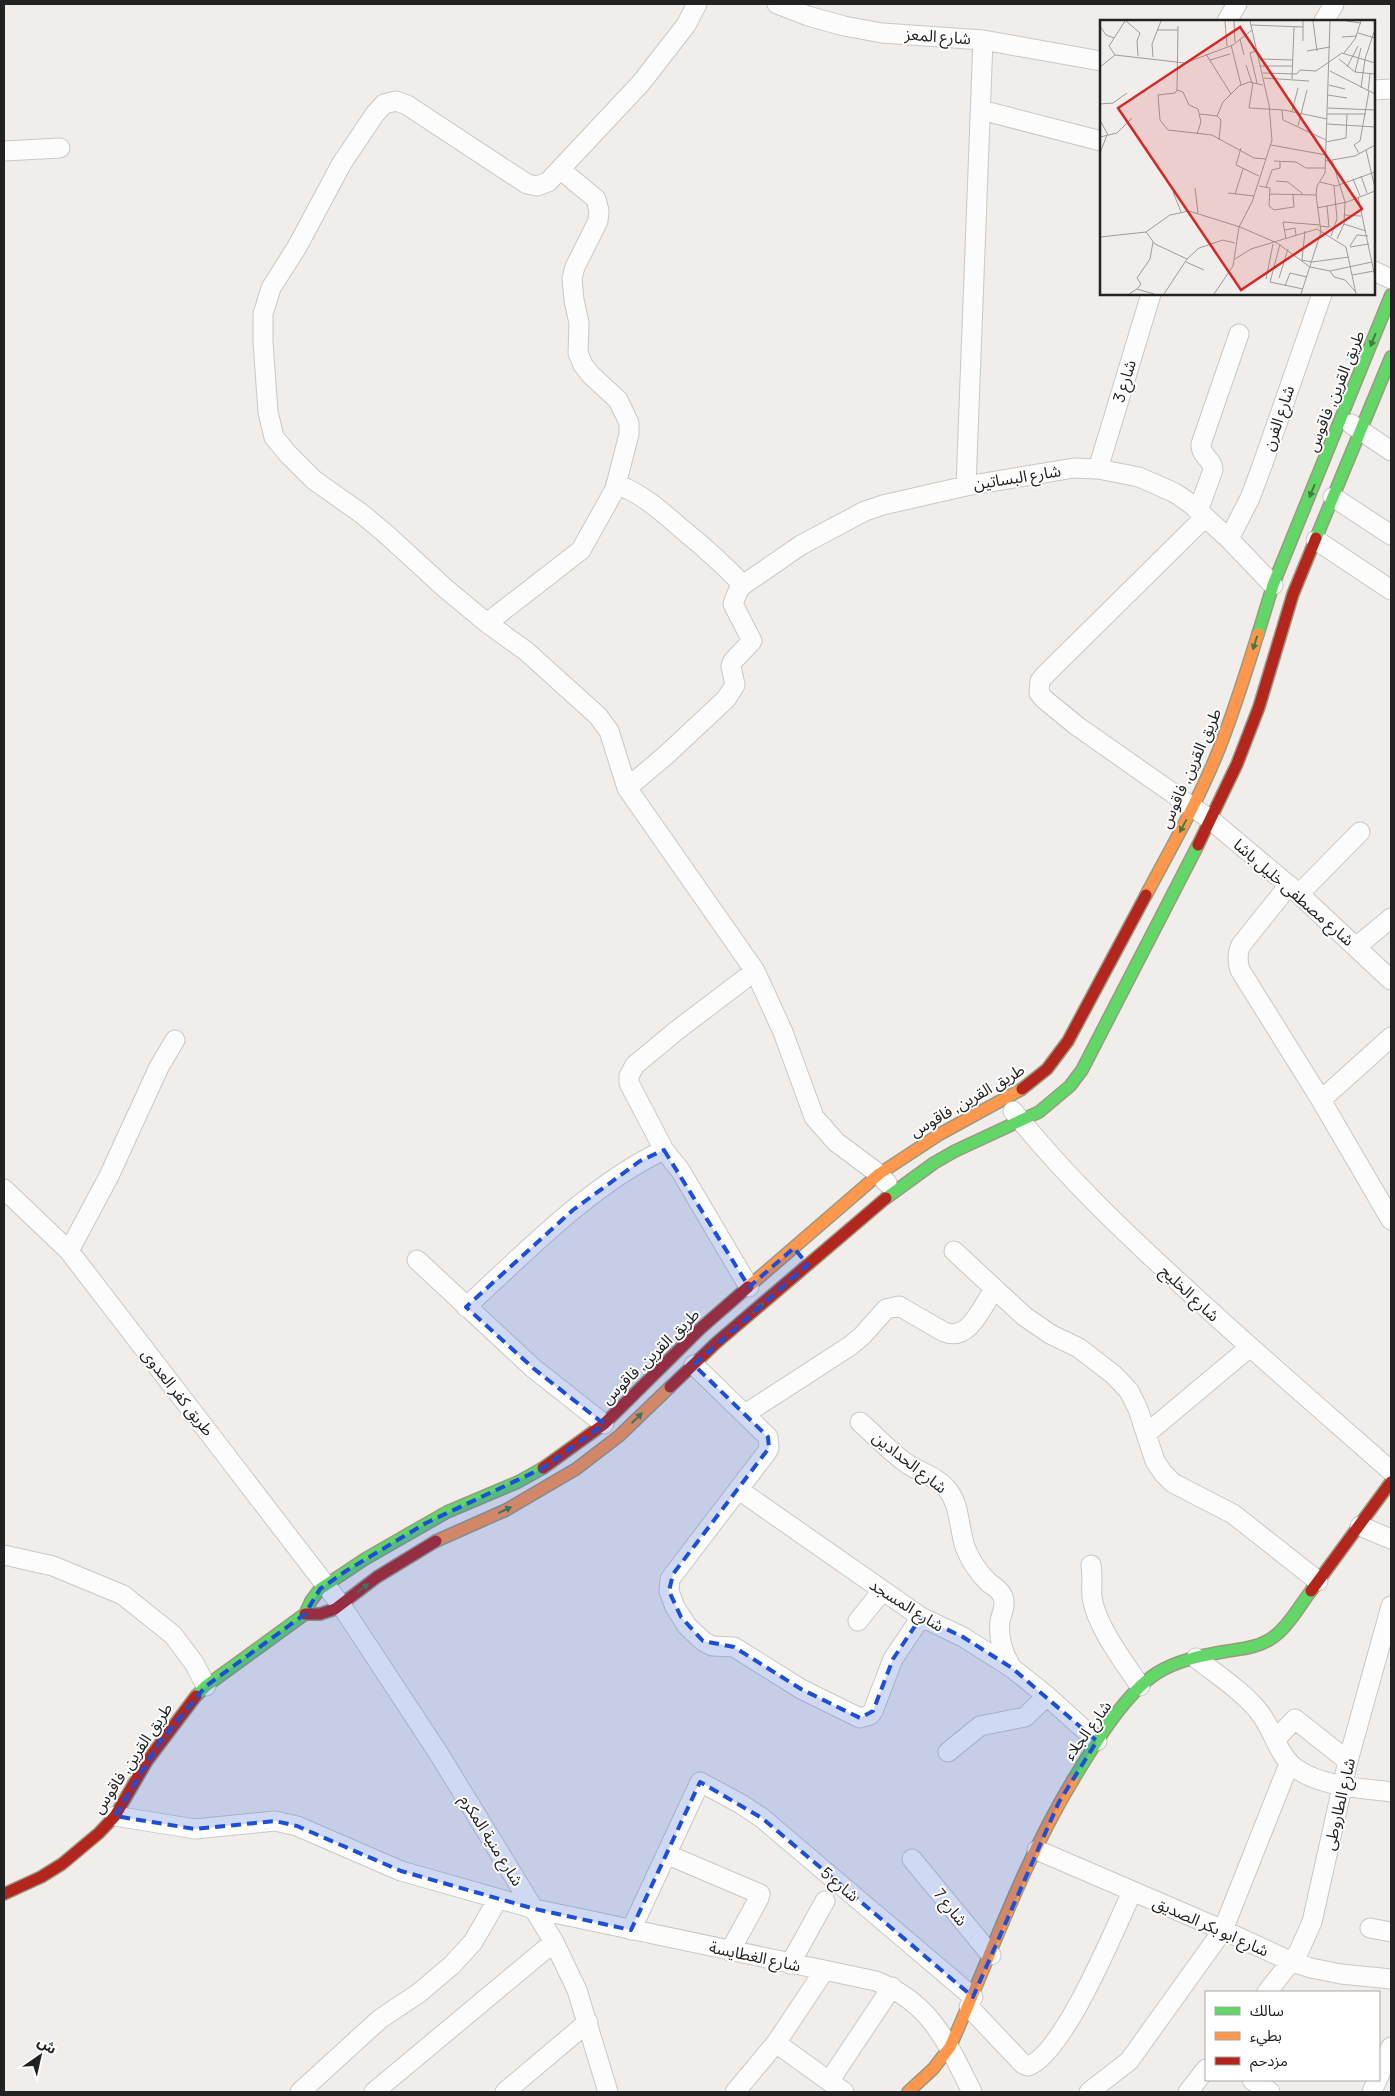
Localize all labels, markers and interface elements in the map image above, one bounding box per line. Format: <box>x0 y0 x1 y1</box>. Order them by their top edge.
inset map <box>1100 20 1375 295</box>
street label: شارع المعز <box>903 23 972 51</box>
street label: طريق القرين, فاقوس <box>1301 327 1369 455</box>
one-way arrow <box>1369 333 1377 348</box>
street label: شارع 3 <box>1107 357 1143 405</box>
street label: شارع الفرن <box>1257 382 1301 454</box>
street label: شارع البساتين <box>972 459 1063 497</box>
one-way arrow <box>1308 484 1316 499</box>
one-way arrow <box>1251 636 1259 651</box>
street label: طريق القرين, فاقوس <box>1154 704 1226 831</box>
one-way arrow <box>1178 819 1187 833</box>
street label: شارع مصطفى خليل باشا <box>1228 833 1359 952</box>
street label: طريق القرين, فاقوس <box>906 1058 1029 1142</box>
street label: شارع الخليج <box>1154 1260 1224 1328</box>
street label: طريق القرين, فاقوس <box>596 1303 704 1409</box>
one-way arrow <box>751 1303 764 1314</box>
street label: طريق كفر العدوى <box>137 1344 219 1441</box>
one-way arrow <box>631 1412 643 1424</box>
street label: شارع الحدادين <box>867 1426 952 1500</box>
one-way arrow <box>498 1506 512 1514</box>
street label: شارع المسجد <box>865 1573 948 1638</box>
one-way arrow <box>356 1583 370 1593</box>
street label: شارع الجلاء <box>1058 1696 1118 1765</box>
street label: طريق القرين, فاقوس <box>87 1698 177 1818</box>
street label: شارع الطاروطى <box>1318 1756 1362 1853</box>
street label: شارع منية المكرم <box>453 1790 529 1891</box>
street label: شارع 5 <box>815 1862 864 1908</box>
street label: شارع 7 <box>928 1884 973 1932</box>
street label: شارع ابو بكر الصديق <box>1149 1891 1272 1963</box>
street label: شارع الغطايسة <box>707 1936 803 1978</box>
legend <box>1205 1991 1380 2081</box>
text: سالك <box>1250 2000 1284 2021</box>
text: بطيء <box>1250 2025 1282 2047</box>
north arrow <box>15 2031 65 2081</box>
text: ش <box>34 2032 61 2058</box>
text: مزدحم <box>1250 2050 1288 2072</box>

